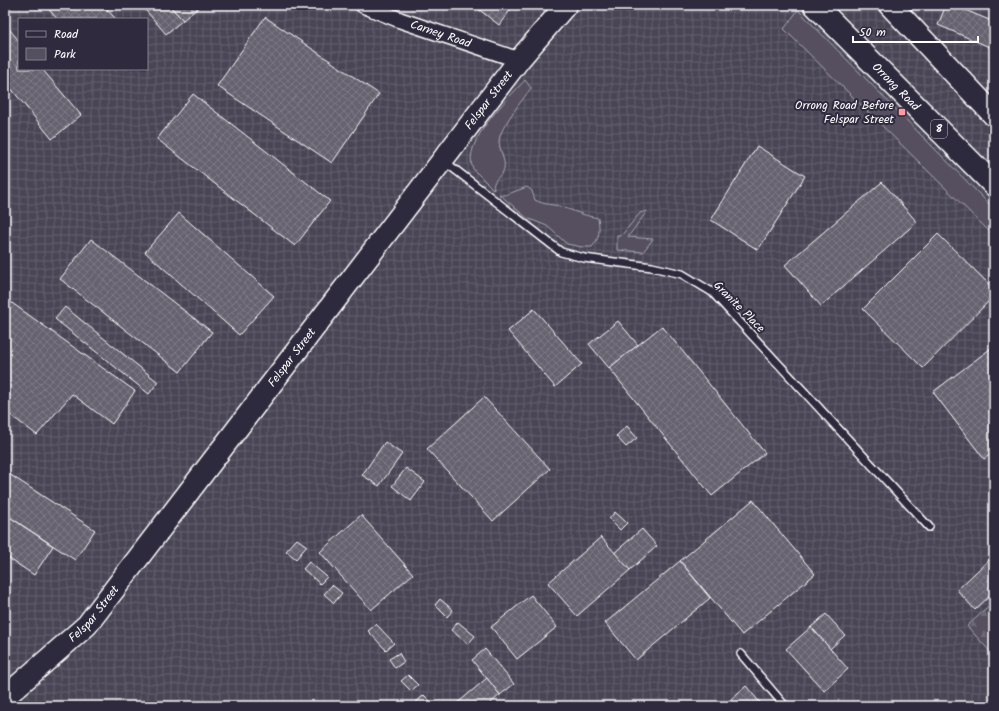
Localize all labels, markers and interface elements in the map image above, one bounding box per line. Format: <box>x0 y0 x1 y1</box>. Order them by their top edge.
street label: Carney Road <box>408 15 475 53</box>
legend <box>18 18 148 70</box>
scale bar <box>853 18 978 44</box>
text: 50 m <box>859 23 886 42</box>
text: Road <box>54 25 79 44</box>
text: Park <box>54 45 76 64</box>
street label: Orrong Road <box>868 58 925 116</box>
street label: Felspar Street <box>459 66 518 134</box>
place label: Orrong Road Before Felspar Street <box>795 96 895 129</box>
marker: Orrong Road Before Felspar Street <box>897 107 907 117</box>
road number: 8 <box>931 120 947 138</box>
street label: Granite Place <box>709 277 770 338</box>
street label: Felspar Street <box>263 323 321 391</box>
street label: Felspar Street <box>64 581 124 647</box>

